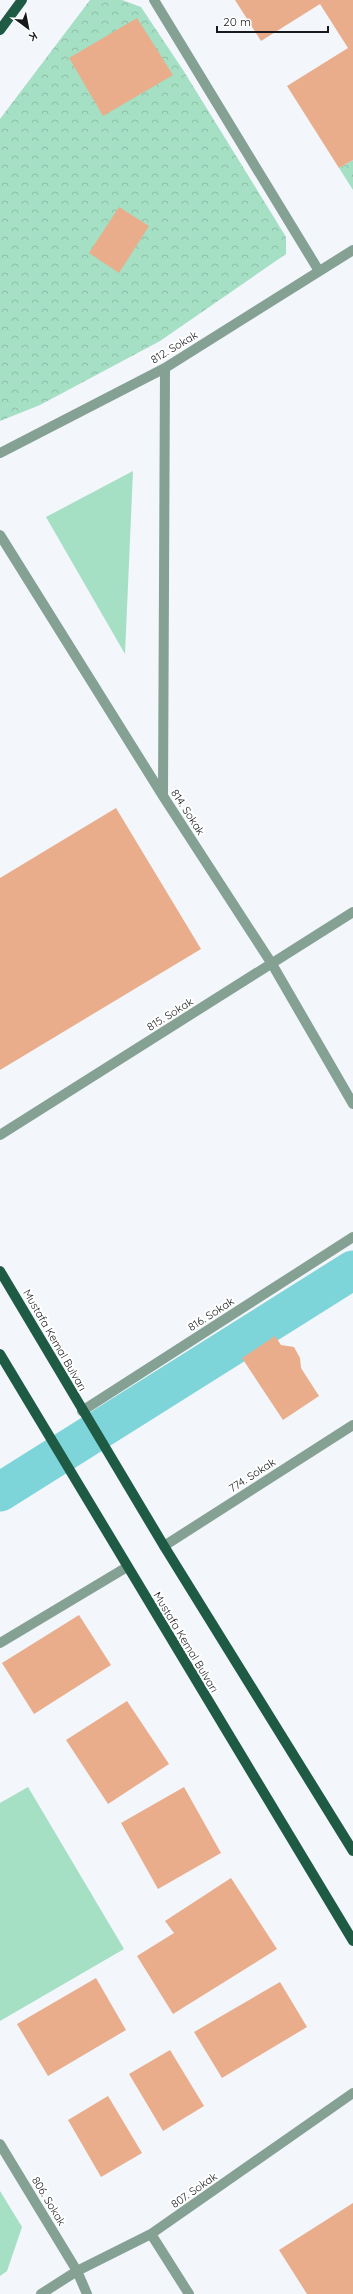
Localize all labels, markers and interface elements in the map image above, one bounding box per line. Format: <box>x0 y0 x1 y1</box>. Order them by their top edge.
north arrow <box>8 8 48 48</box>
scale bar <box>217 8 328 34</box>
text: 20 m <box>223 14 251 29</box>
text: K <box>27 29 40 44</box>
street label: 812. Sokak <box>148 327 200 366</box>
street label: 814. Sokak <box>168 786 208 838</box>
street label: 815. Sokak <box>144 994 196 1034</box>
street label: Mustafa Kemal Bulvarı <box>20 1287 90 1393</box>
street label: 816. Sokak <box>185 1294 237 1334</box>
street label: 774. Sokak <box>226 1455 278 1495</box>
street label: Mustafa Kemal Bulvarı <box>150 1589 222 1695</box>
street label: 807. Sokak <box>168 2169 220 2211</box>
street label: 806. Sokak <box>29 2174 69 2228</box>

